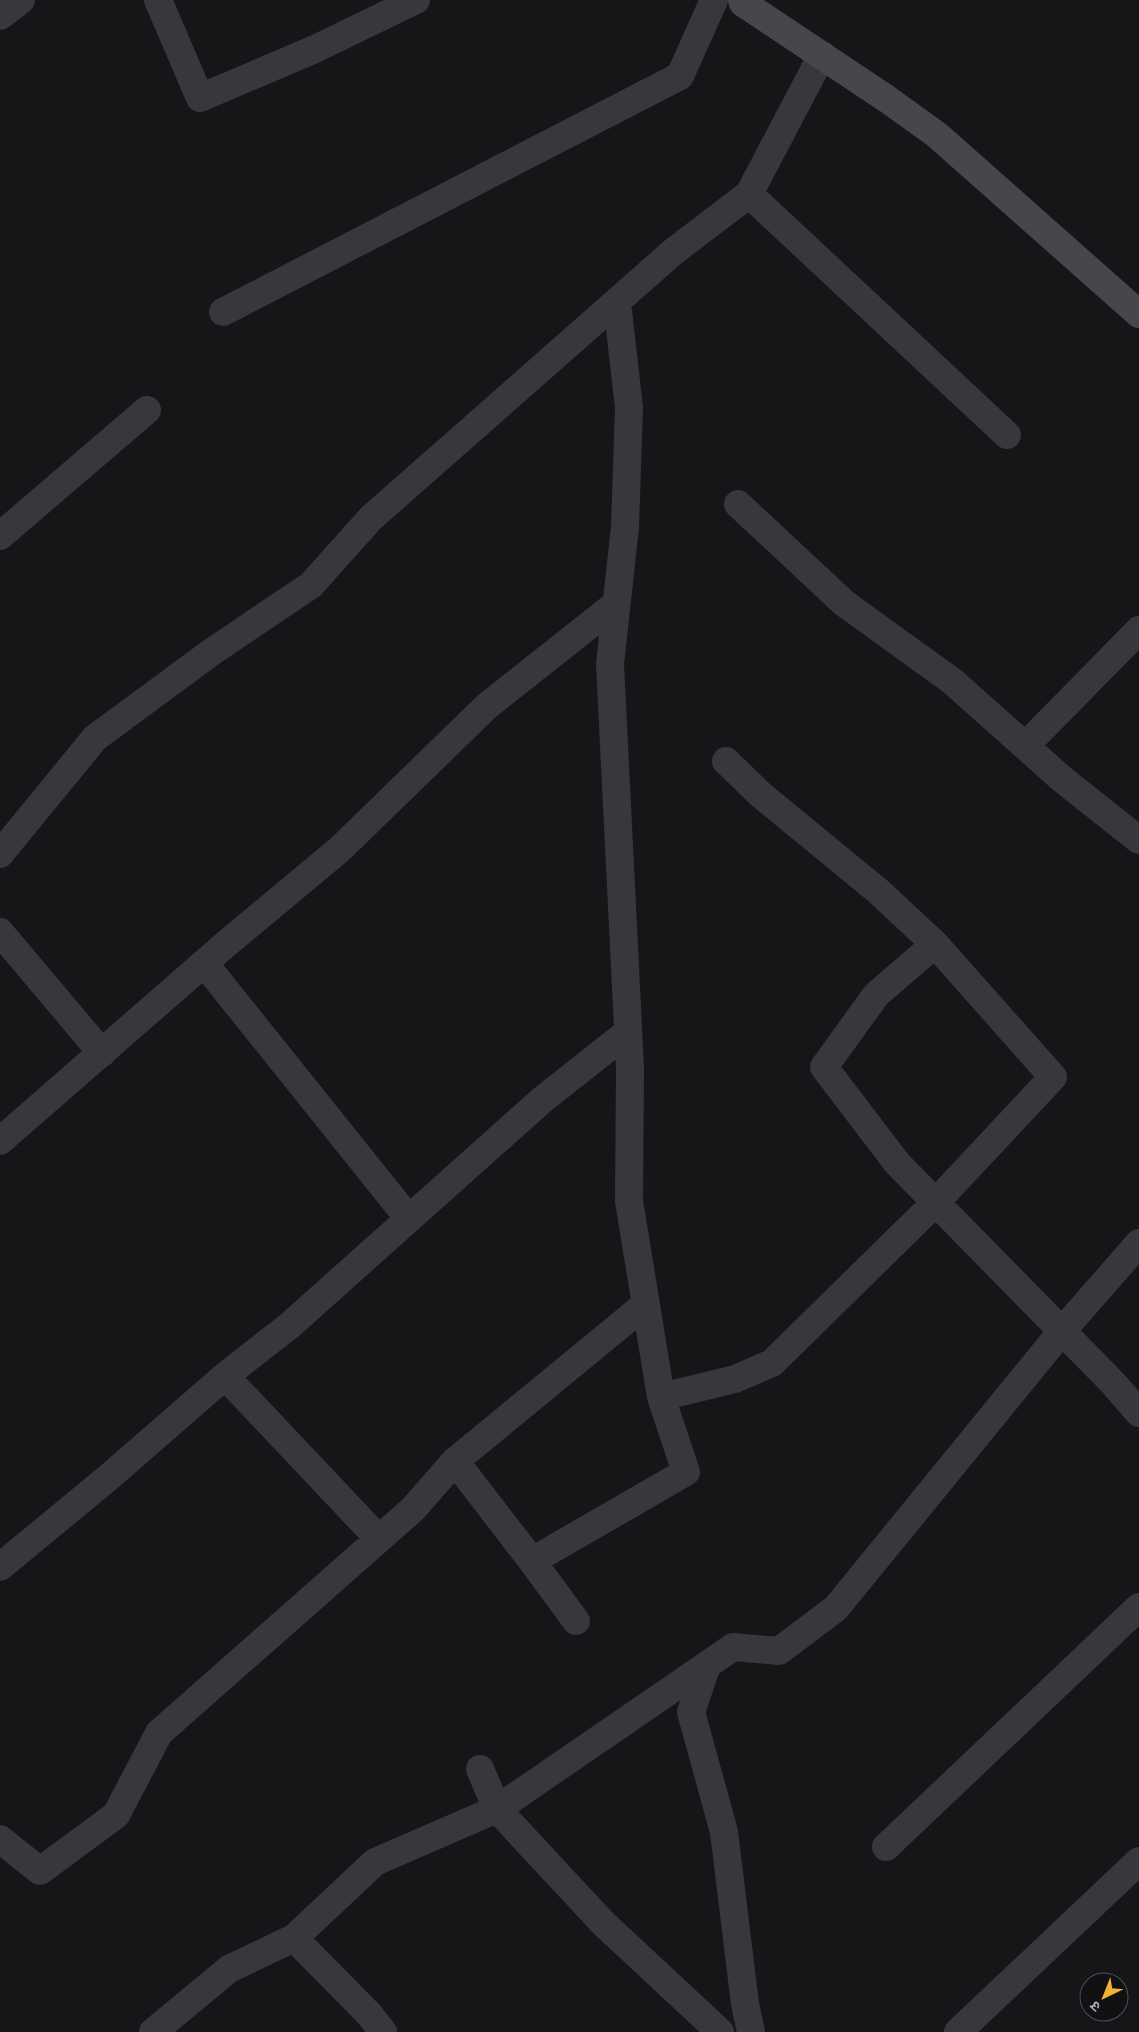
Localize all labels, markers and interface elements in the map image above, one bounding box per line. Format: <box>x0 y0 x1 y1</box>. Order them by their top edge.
north arrow <box>1079 1972 1129 2022</box>
text: उ <box>1084 1996 1105 2017</box>

